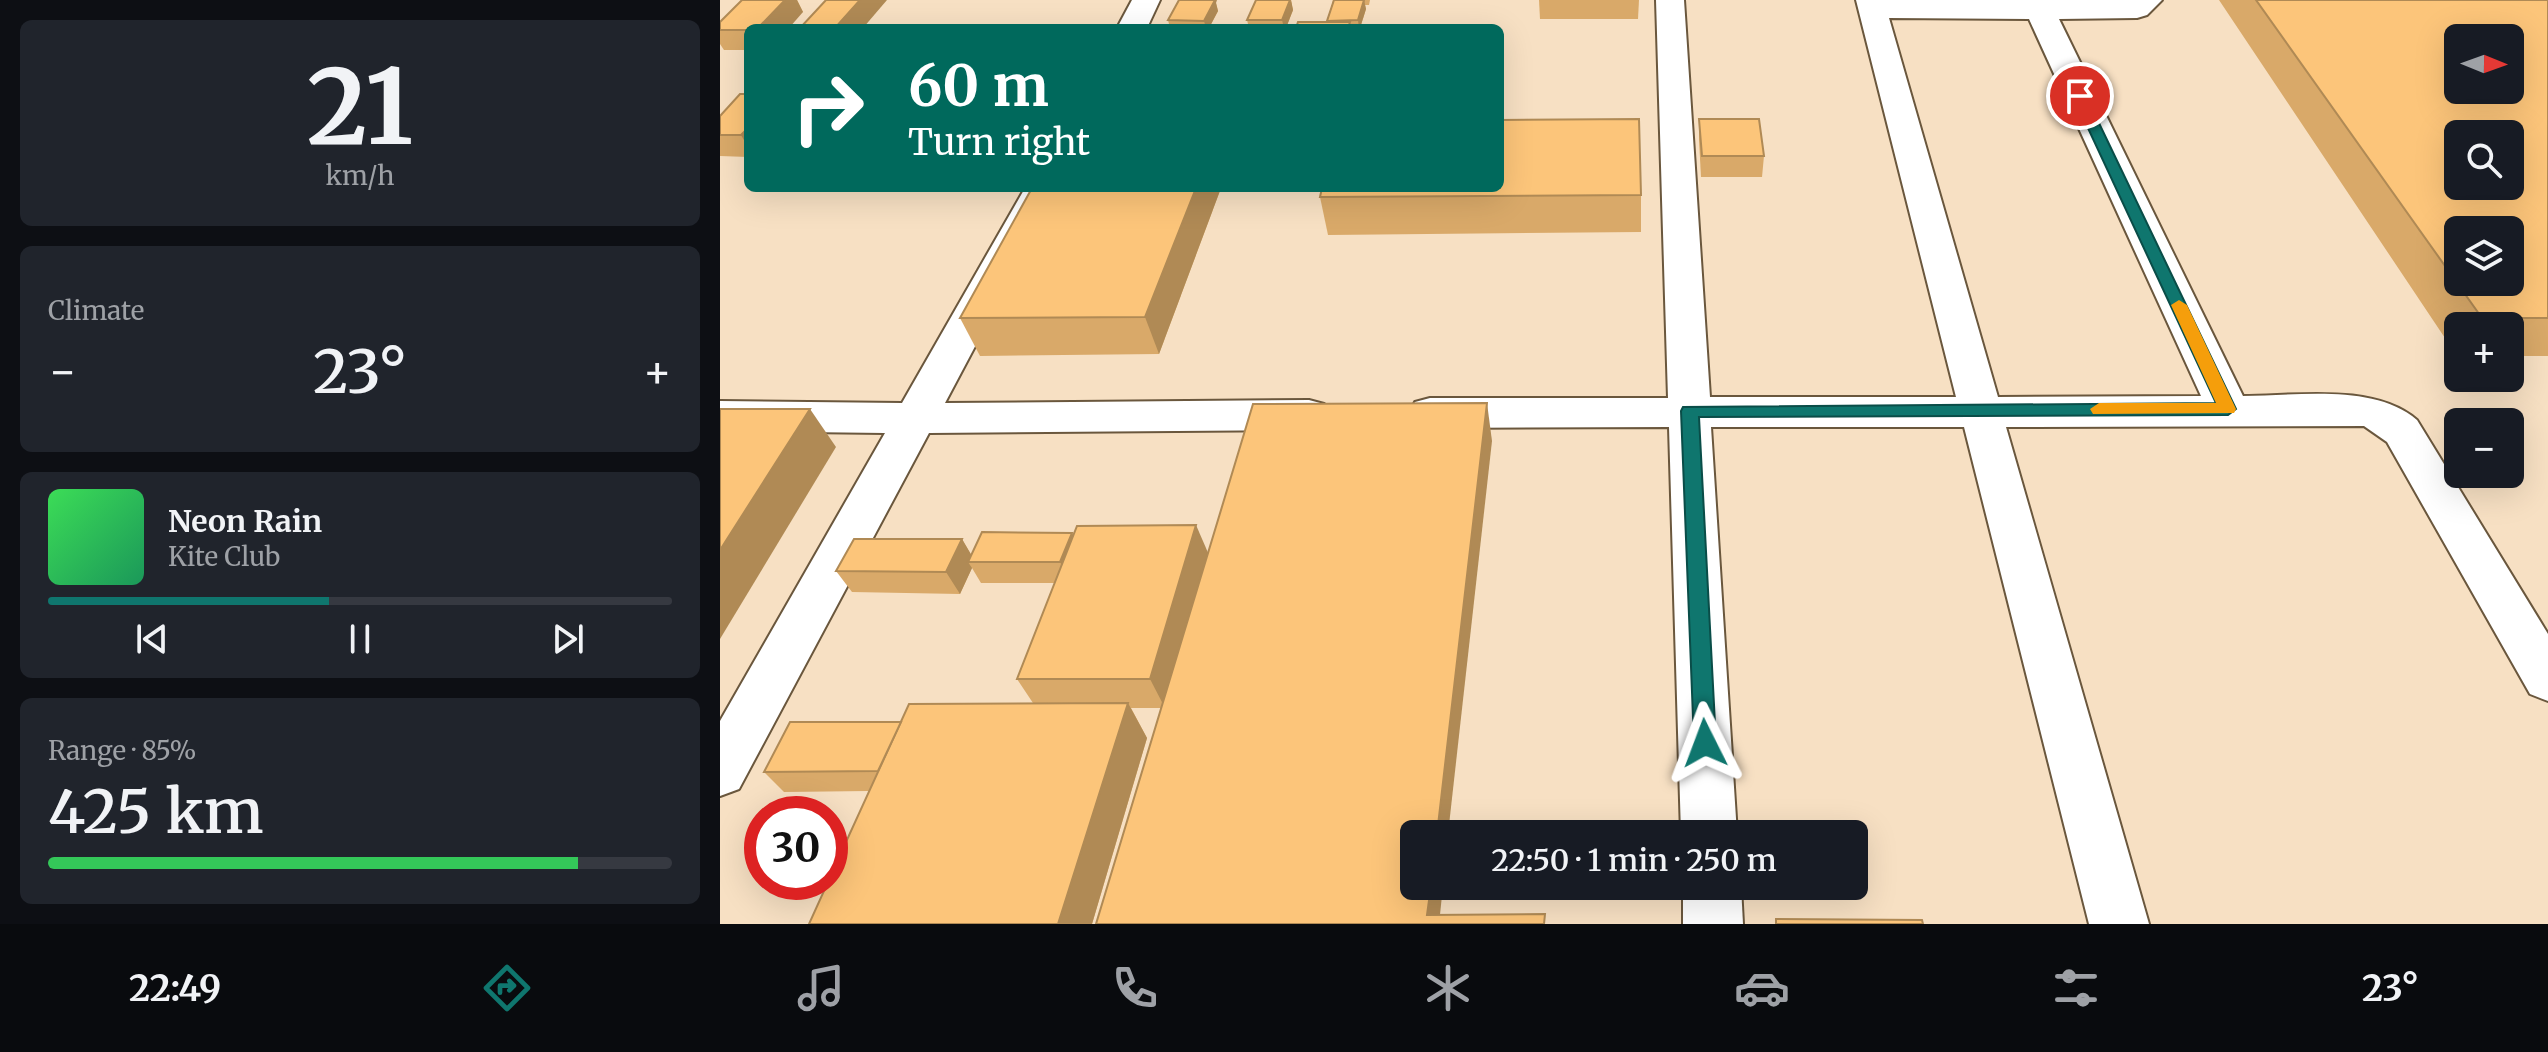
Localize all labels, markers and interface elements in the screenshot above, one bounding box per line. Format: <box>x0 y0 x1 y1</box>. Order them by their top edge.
north arrow <box>2444 24 2524 104</box>
map controls <box>2444 24 2524 488</box>
text: 21 <box>307 42 413 172</box>
text: 60 m <box>908 51 1049 121</box>
icon: right <box>776 56 880 160</box>
pin <box>2046 62 2114 130</box>
icon: arrive <box>2058 74 2102 118</box>
text: Turn right <box>908 120 1090 165</box>
button: search <box>2444 120 2524 200</box>
text: km/h <box>326 159 394 192</box>
button: layers <box>2444 216 2524 296</box>
text: Climate <box>48 294 144 327</box>
button: + <box>2444 312 2524 392</box>
text: 23° <box>313 334 407 409</box>
text: − <box>48 344 77 399</box>
text: + <box>643 344 672 399</box>
button: − <box>2444 408 2524 488</box>
text: Neon Rain <box>168 502 322 540</box>
text: Kite Club <box>168 540 280 573</box>
icon: previous <box>130 617 174 661</box>
icon: pause <box>338 617 382 661</box>
icon: next <box>546 617 590 661</box>
position arrow <box>1663 701 1747 785</box>
text: Range · 85% <box>48 734 197 767</box>
text: 425 km <box>48 774 264 849</box>
speed limit sign: 30 <box>744 796 848 900</box>
text: 22:50 · 1 min · 250 m <box>1491 841 1777 879</box>
icon: directions <box>479 960 535 1016</box>
icon: music <box>793 960 849 1016</box>
icon: phone <box>1107 960 1163 1016</box>
icon: climate <box>1420 960 1476 1016</box>
icon: car <box>1734 960 1790 1016</box>
icon: filters <box>2048 960 2104 1016</box>
text: 22:49 <box>129 966 221 1011</box>
text: 23° <box>2362 966 2419 1011</box>

